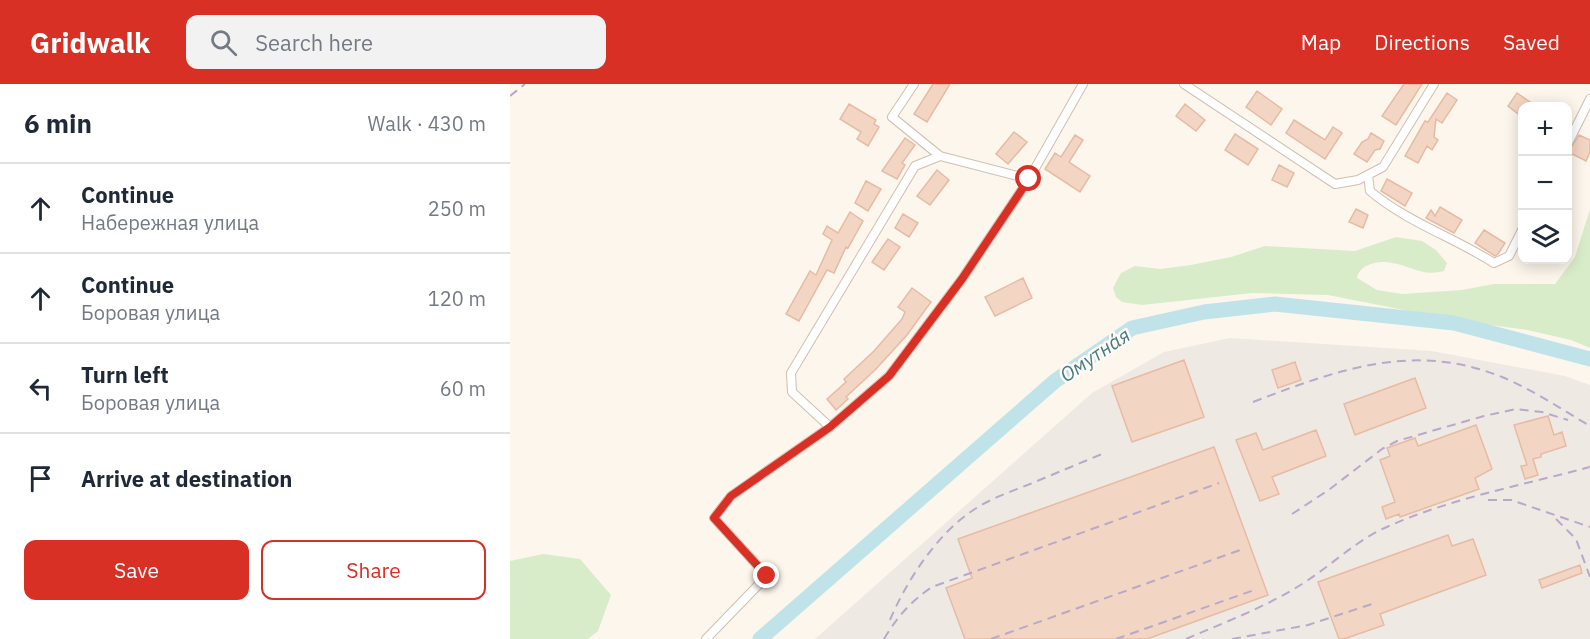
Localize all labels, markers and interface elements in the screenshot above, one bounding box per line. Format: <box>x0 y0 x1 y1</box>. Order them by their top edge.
search box <box>186 15 606 69</box>
text: Gridwalk <box>30 24 150 61</box>
icon: search <box>207 26 240 59</box>
text: Search here <box>255 28 373 57</box>
text: Map <box>1301 28 1341 56</box>
text: Directions <box>1374 28 1470 56</box>
text: Saved <box>1503 28 1560 56</box>
map controls <box>1518 102 1572 264</box>
button: + <box>1518 102 1572 156</box>
text: 6 min <box>24 106 92 140</box>
text: Walk · 430 m <box>368 110 486 137</box>
button: − <box>1518 156 1572 210</box>
route start <box>1015 165 1041 191</box>
text: Continue <box>81 180 174 209</box>
icon: ahead <box>24 192 57 225</box>
text: 250 m <box>428 195 486 222</box>
text: Набережная улица <box>81 209 259 236</box>
button: layers <box>1518 210 1572 264</box>
text: Continue <box>81 270 174 299</box>
icon: ahead <box>24 282 57 315</box>
text: 120 m <box>428 285 486 312</box>
text: Боровая улица <box>81 299 220 326</box>
water label: Омутна́я <box>1054 321 1135 388</box>
text: Turn left <box>81 360 169 389</box>
icon: left <box>24 372 57 405</box>
text: 60 m <box>440 375 486 402</box>
text: Боровая улица <box>81 389 220 416</box>
icon: arrive <box>24 462 57 495</box>
text: Arrive at destination <box>81 464 292 493</box>
button: Save <box>24 540 249 600</box>
button: Share <box>261 540 486 600</box>
route end <box>753 562 779 588</box>

